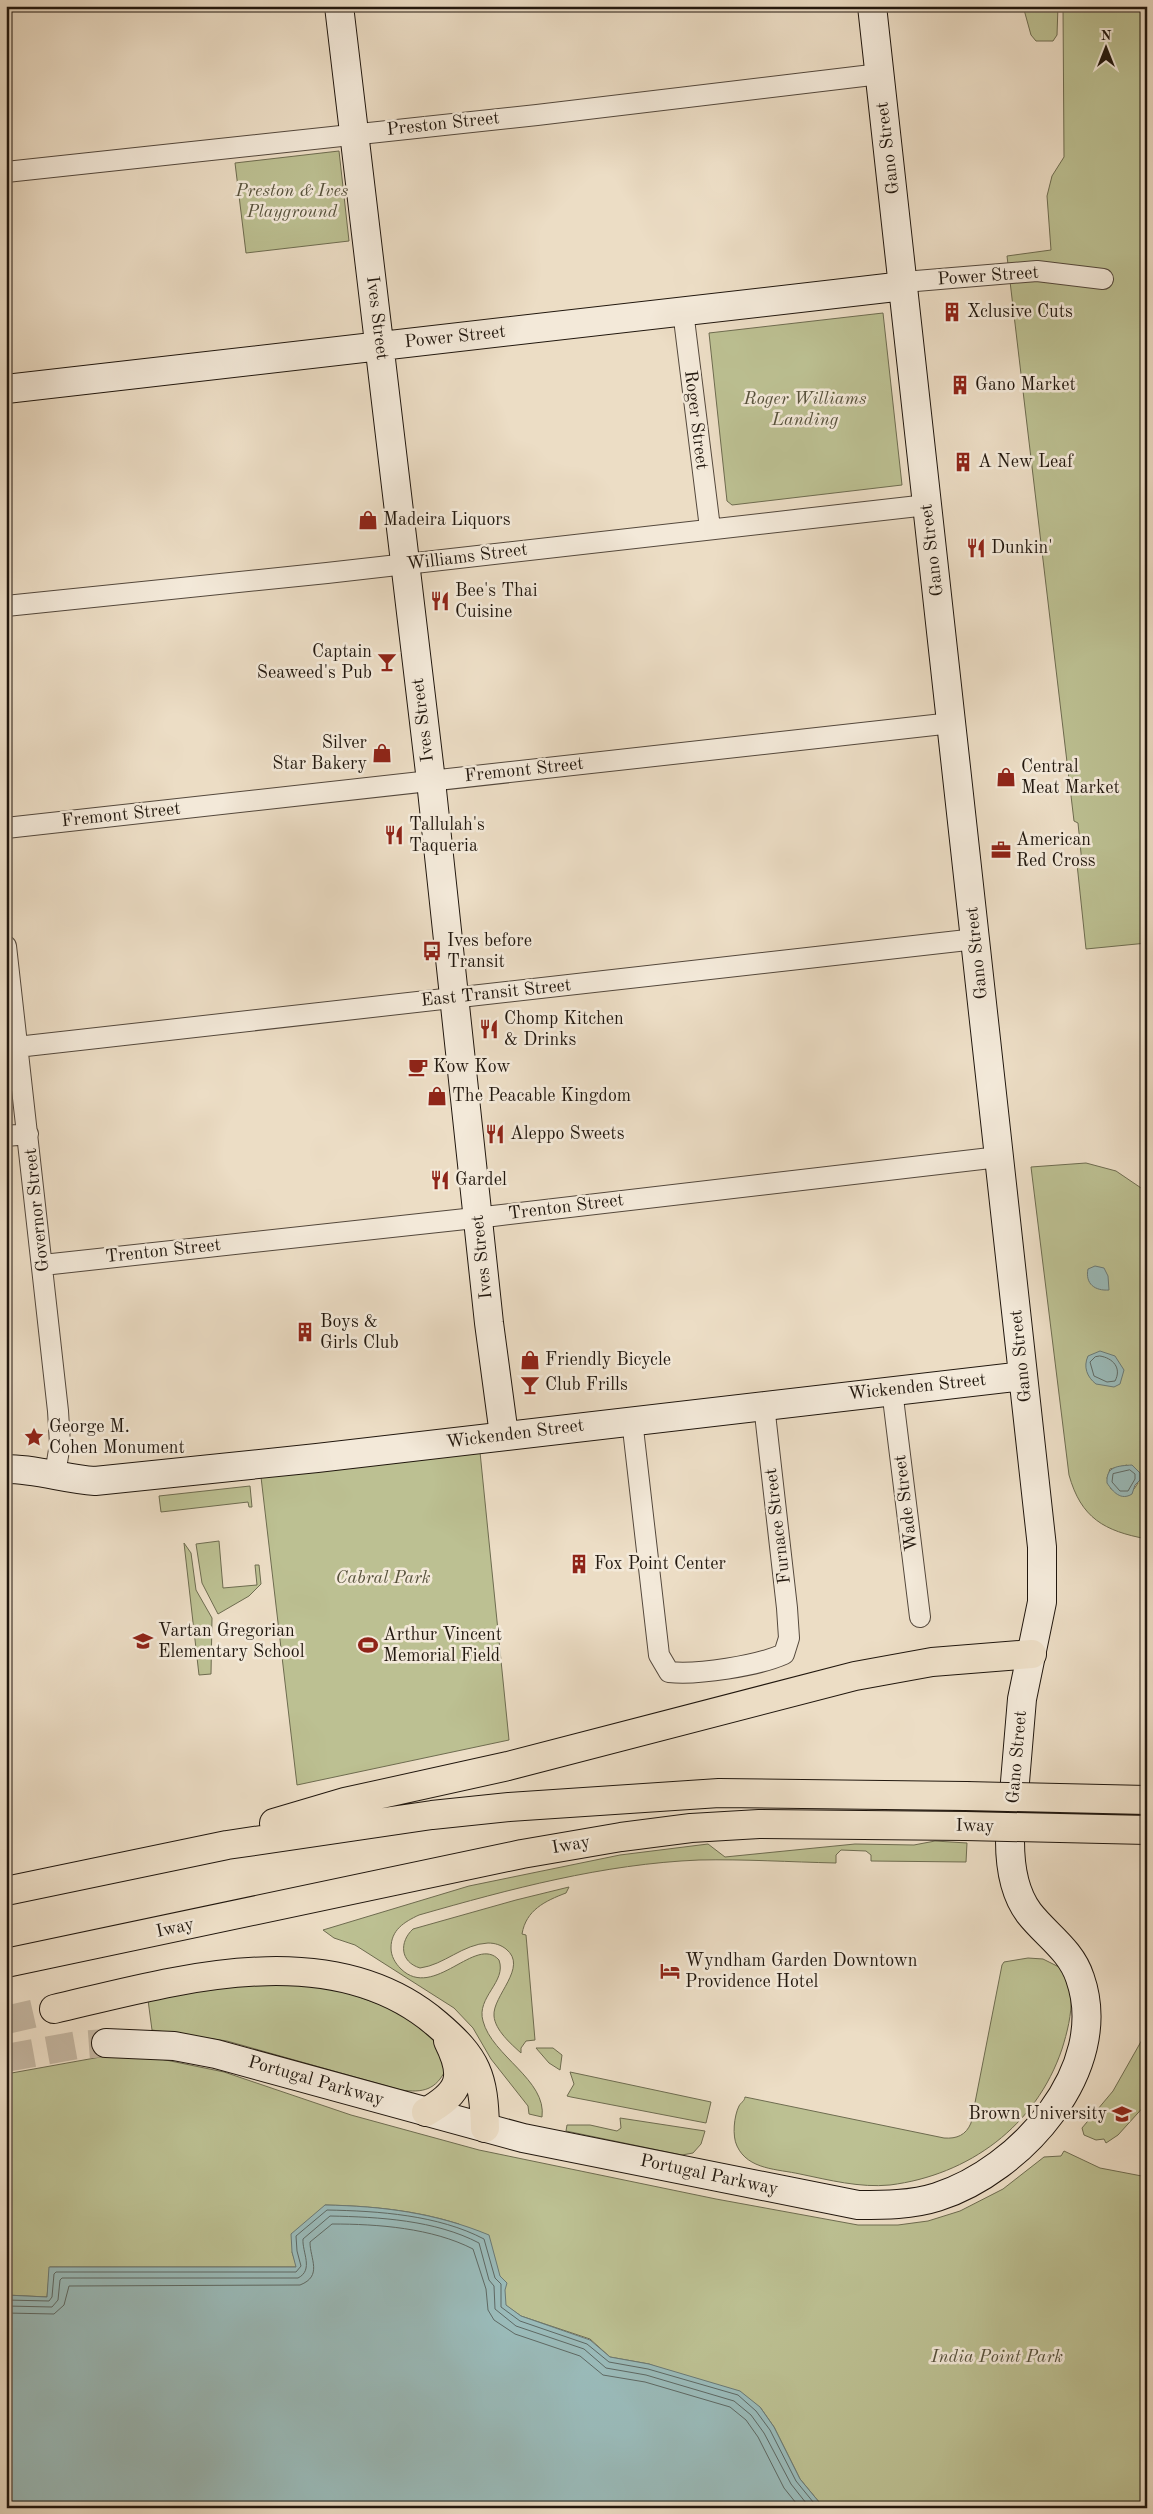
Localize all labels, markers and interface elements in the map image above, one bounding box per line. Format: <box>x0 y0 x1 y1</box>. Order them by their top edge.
north arrow <box>1080 22 1130 72</box>
text: N <box>1101 29 1112 43</box>
street label: Gano Street <box>873 101 903 195</box>
street label: Preston Street <box>386 109 500 139</box>
park label: Preston & Ives Playground <box>235 182 349 221</box>
street label: Power Street <box>937 263 1039 289</box>
street label: Ives Street <box>363 275 391 361</box>
building icon: Xclusive Cuts <box>941 301 963 323</box>
place label: Xclusive Cuts <box>967 303 1073 321</box>
street label: Power Street <box>404 323 506 351</box>
street label: Roger Street <box>681 369 711 471</box>
building icon: Gano Market <box>949 374 971 396</box>
place label: Gano Market <box>975 376 1076 394</box>
park label: Roger Williams Landing <box>742 390 867 429</box>
building icon: A New Leaf <box>952 451 974 473</box>
place label: A New Leaf <box>978 453 1074 471</box>
street label: Gano Street <box>917 503 947 597</box>
shop icon: Madeira Liquors <box>357 509 379 531</box>
place label: Madeira Liquors <box>383 511 511 529</box>
restaurant icon: Dunkin' <box>965 537 987 559</box>
place label: Dunkin' <box>991 539 1053 557</box>
street label: Williams Street <box>406 541 528 573</box>
place label: Bee's Thai Cuisine <box>455 582 538 621</box>
restaurant icon: Bee's Thai Cuisine <box>429 590 451 612</box>
place label: Captain Seaweed's Pub <box>257 643 372 682</box>
bar icon: Captain Seaweed's Pub <box>376 651 398 673</box>
street label: Ives Street <box>409 677 437 763</box>
place label: Silver Star Bakery <box>272 734 368 773</box>
shop icon: Silver Star Bakery <box>371 742 393 764</box>
street label: Fremont Street <box>463 755 585 785</box>
place label: Central Meat Market <box>1021 758 1120 797</box>
shop icon: Central Meat Market <box>995 766 1017 788</box>
street label: Fremont Street <box>60 800 182 830</box>
place label: Tallulah's Taqueria <box>409 816 485 855</box>
restaurant icon: Tallulah's Taqueria <box>383 824 405 846</box>
place label: American Red Cross <box>1016 831 1096 870</box>
office icon: American Red Cross <box>990 839 1012 861</box>
street label: Gano Street <box>963 906 991 1000</box>
place label: Ives before Transit <box>447 932 532 971</box>
bus stop icon: Ives before Transit <box>421 940 443 962</box>
street label: East Transit Street <box>420 976 572 1010</box>
place label: Chomp Kitchen & Drinks <box>504 1010 624 1049</box>
restaurant icon: Chomp Kitchen & Drinks <box>478 1018 500 1040</box>
cafe icon: Kow Kow <box>407 1056 429 1078</box>
place label: Kow Kow <box>433 1058 511 1076</box>
shop icon: The Peacable Kingdom <box>426 1085 448 1107</box>
place label: The Peacable Kingdom <box>452 1087 631 1105</box>
restaurant icon: Aleppo Sweets <box>484 1123 506 1145</box>
place label: Aleppo Sweets <box>510 1125 625 1143</box>
street label: Governor Street <box>22 1147 52 1273</box>
restaurant icon: Gardel <box>429 1169 451 1191</box>
place label: Gardel <box>455 1171 507 1189</box>
street label: Trenton Street <box>507 1191 625 1223</box>
street label: Ives Street <box>469 1214 495 1300</box>
street label: Trenton Street <box>104 1236 222 1266</box>
street label: Gano Street <box>1007 1309 1035 1403</box>
place label: Boys & Girls Club <box>320 1313 399 1352</box>
building icon: Boys & Girls Club <box>294 1321 316 1343</box>
shop icon: Friendly Bicycle <box>519 1349 541 1371</box>
place label: Friendly Bicycle <box>545 1351 671 1369</box>
street label: Wickenden Street <box>847 1371 987 1403</box>
bar icon: Club Frills <box>519 1374 541 1396</box>
place label: Club Frills <box>545 1376 628 1394</box>
street label: Wickenden Street <box>445 1417 585 1451</box>
place label: George M. Cohen Monument <box>49 1418 185 1457</box>
place icon: George M. Cohen Monument <box>23 1426 45 1448</box>
street label: Wade Street <box>891 1454 921 1552</box>
street label: Furnace Street <box>762 1467 794 1585</box>
building icon: Fox Point Center <box>568 1553 590 1575</box>
place label: Fox Point Center <box>594 1555 727 1573</box>
park label: Cabral Park <box>335 1569 431 1587</box>
place label: Vartan Gregorian Elementary School <box>158 1622 305 1661</box>
place label: Arthur Vincent Memorial Field <box>383 1626 502 1665</box>
school or university icon: Vartan Gregorian Elementary School <box>132 1630 154 1652</box>
sports icon: Arthur Vincent Memorial Field <box>357 1634 379 1656</box>
street label: Gano Street <box>1004 1710 1030 1804</box>
street label: Iway <box>956 1817 995 1835</box>
street label: Iway <box>550 1833 592 1857</box>
street label: Iway <box>154 1915 196 1941</box>
place label: Wyndham Garden Downtown Providence Hotel <box>685 1952 918 1991</box>
hotel icon: Wyndham Garden Downtown Providence Hotel <box>659 1960 681 1982</box>
street label: Portugal Parkway <box>246 2053 387 2109</box>
school or university icon: Brown University <box>1111 2103 1133 2125</box>
place label: Brown University <box>968 2105 1107 2123</box>
street label: Portugal Parkway <box>638 2152 780 2199</box>
park label: India Point Park <box>930 2348 1063 2366</box>

